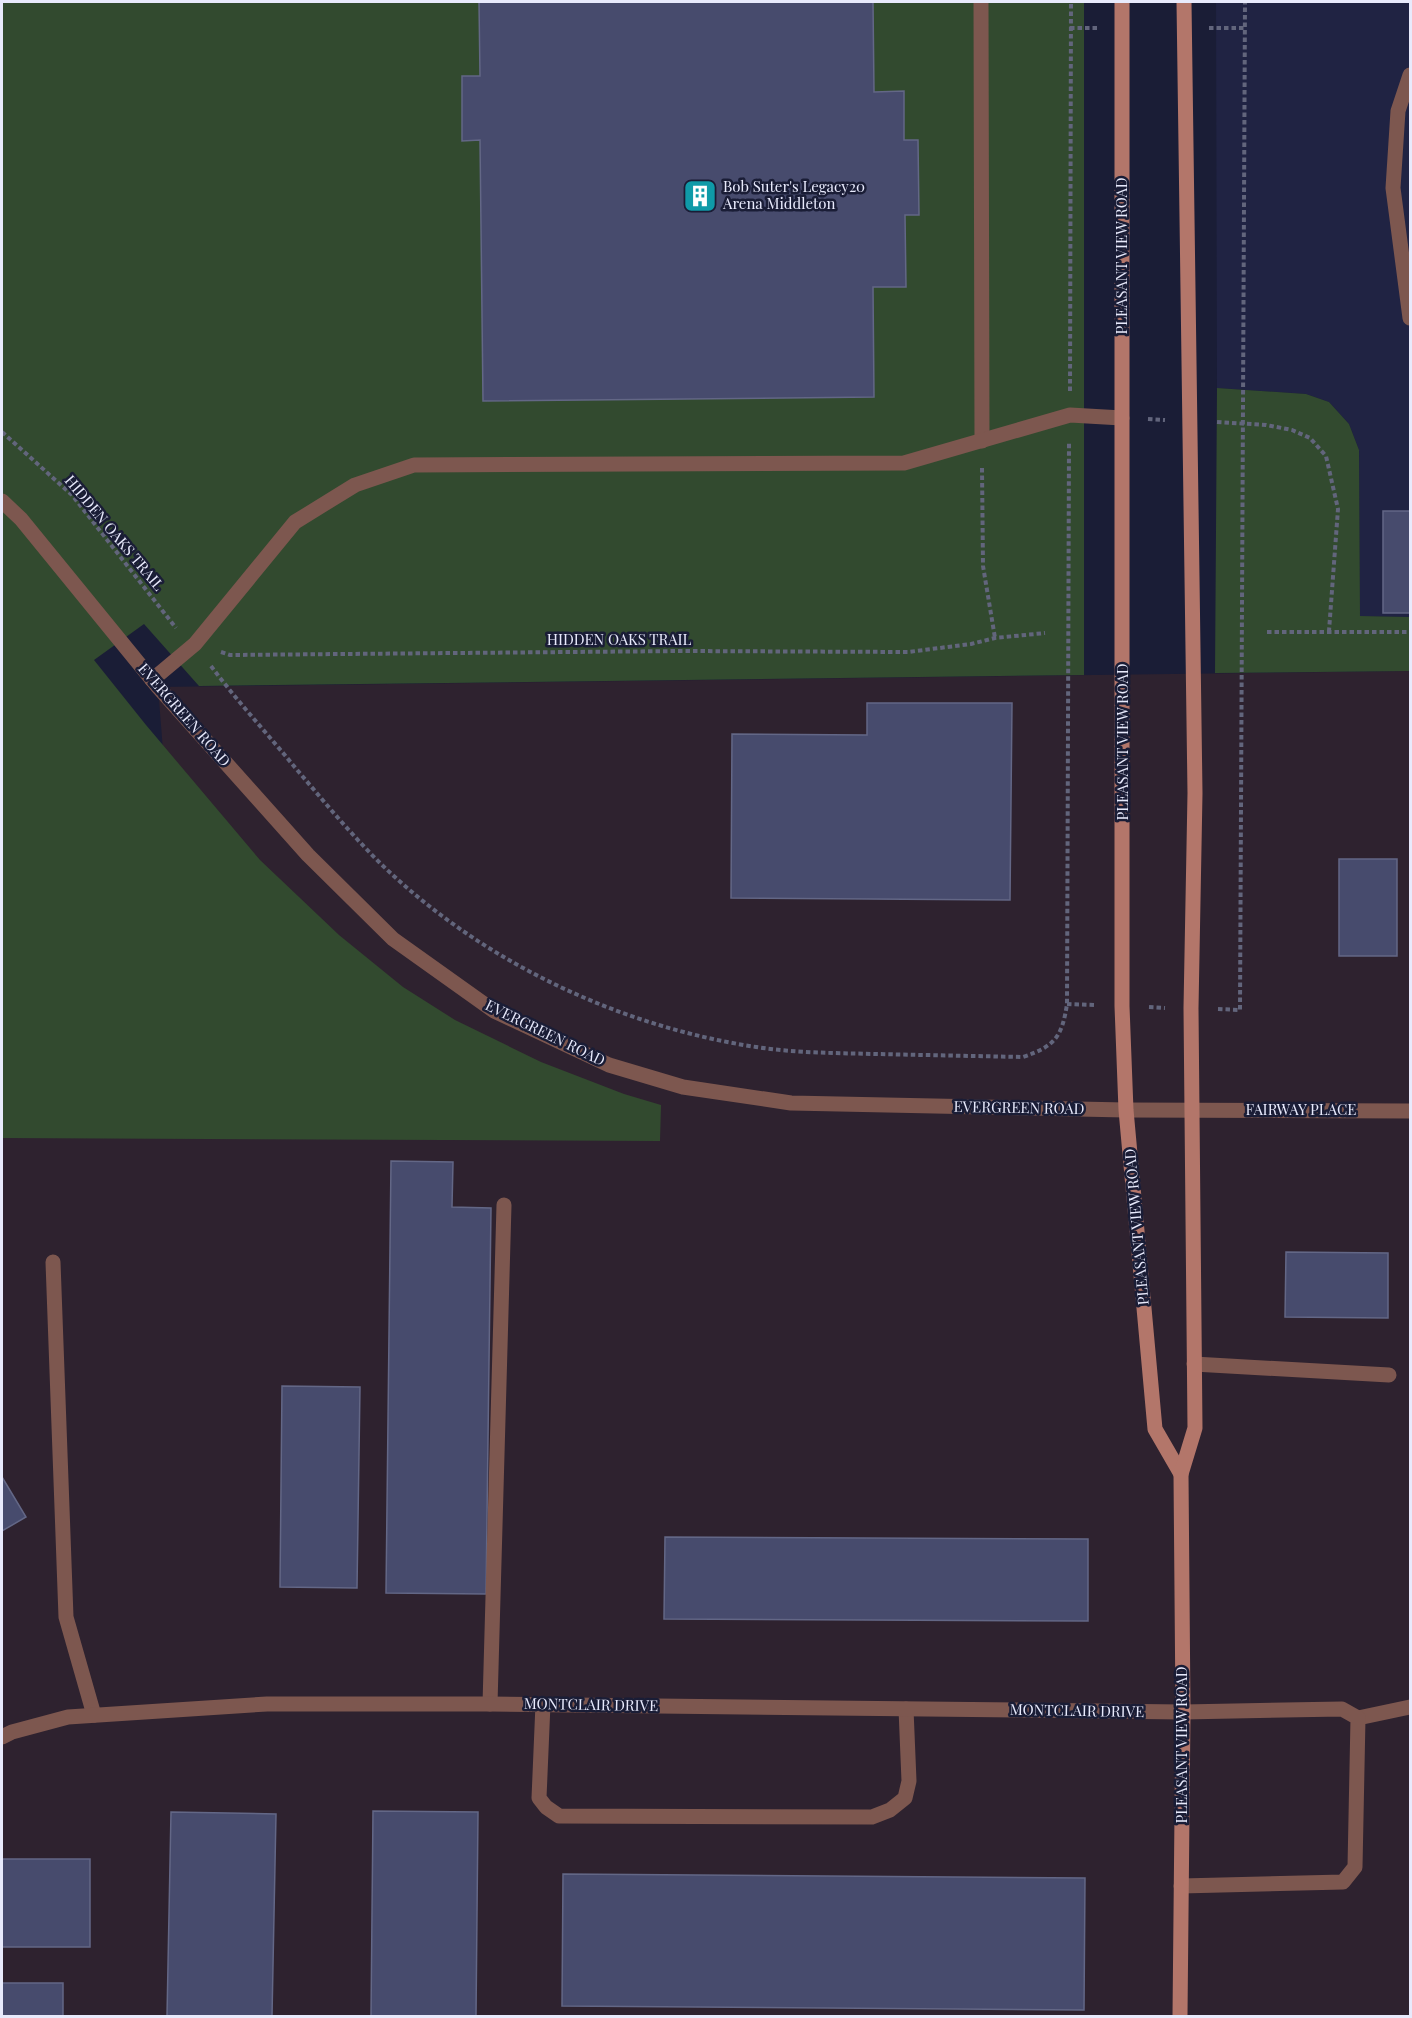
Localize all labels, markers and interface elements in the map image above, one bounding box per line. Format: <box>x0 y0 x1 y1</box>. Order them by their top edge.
place label: Bob Suter's Legacy20 Arena Middleton <box>722 176 865 213</box>
street label: PLEASANT VIEW ROAD <box>1111 177 1131 335</box>
building icon: Bob Suter's Legacy20 Arena Middleton <box>682 178 718 214</box>
street label: HIDDEN OAKS TRAIL <box>61 470 169 594</box>
street label: HIDDEN OAKS TRAIL <box>547 629 692 649</box>
street label: EVERGREEN ROAD <box>134 658 235 770</box>
street label: PLEASANT VIEW ROAD <box>1112 663 1132 821</box>
street label: EVERGREEN ROAD <box>482 994 609 1070</box>
street label: EVERGREEN ROAD <box>953 1096 1085 1118</box>
street label: FAIRWAY PLACE <box>1246 1099 1356 1119</box>
street label: PLEASANT VIEW ROAD <box>1119 1148 1153 1306</box>
street label: PLEASANT VIEW ROAD <box>1171 1666 1191 1824</box>
street label: MONTCLAIR DRIVE <box>524 1693 658 1715</box>
street label: MONTCLAIR DRIVE <box>1010 1699 1144 1721</box>

